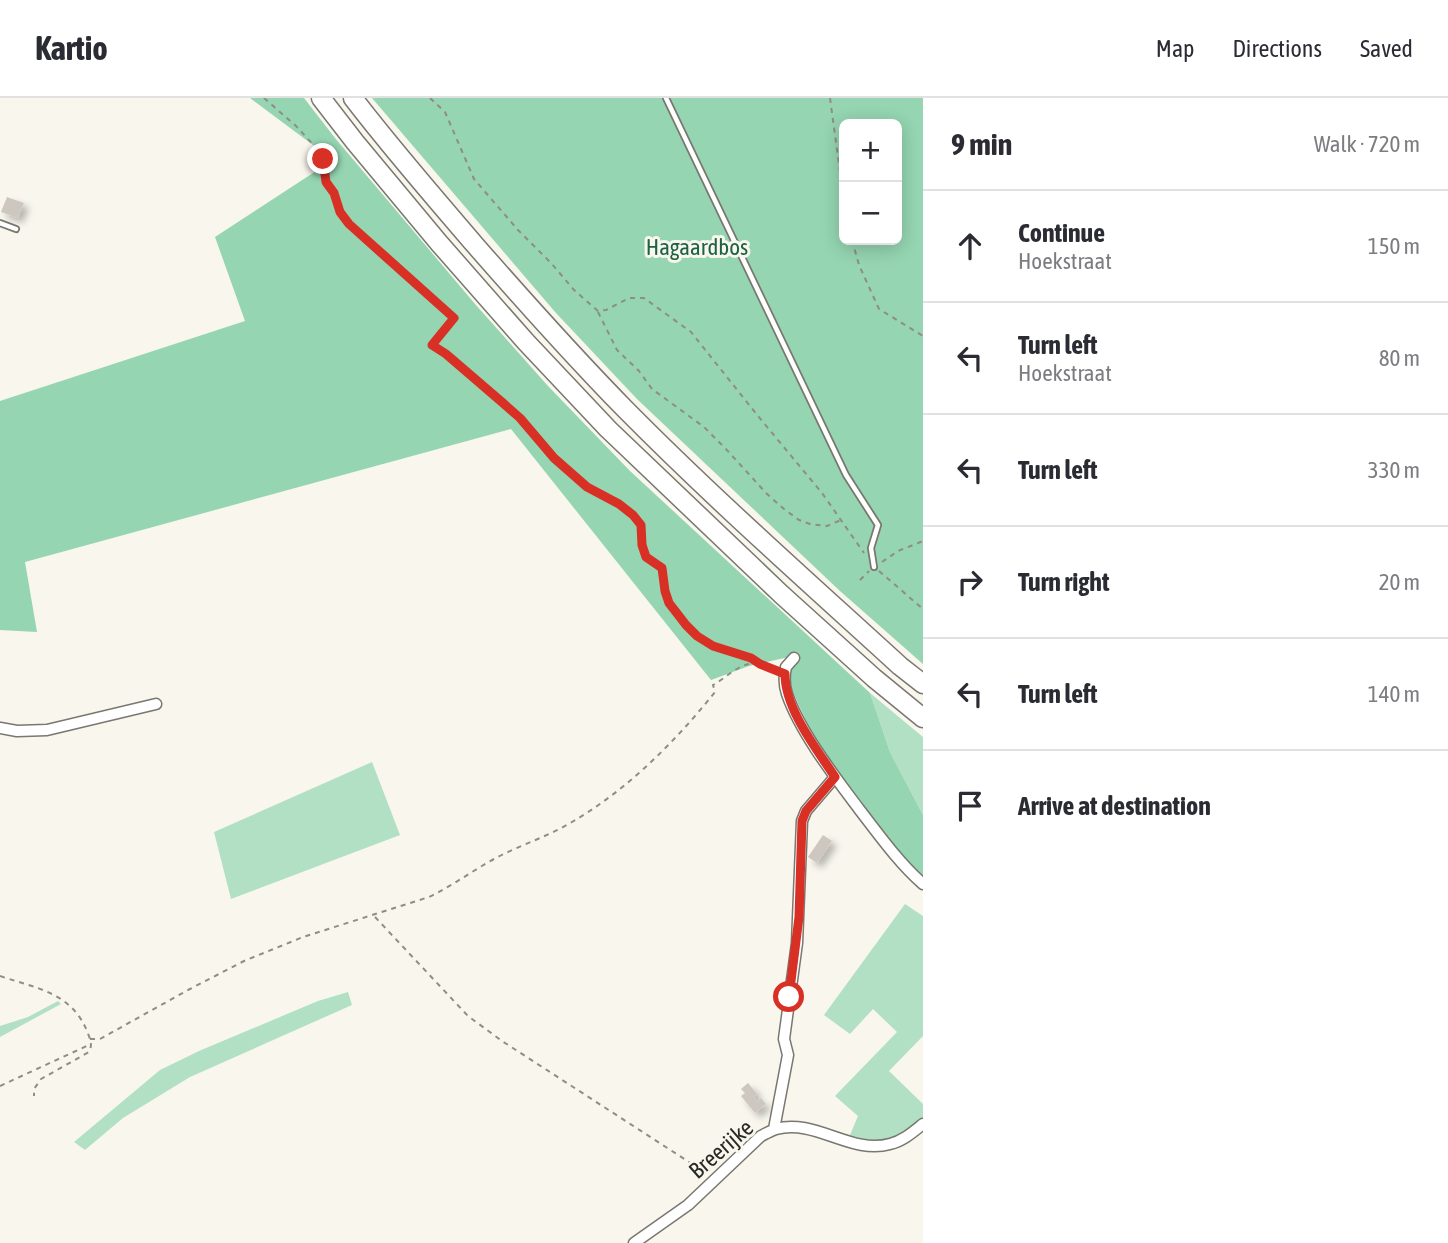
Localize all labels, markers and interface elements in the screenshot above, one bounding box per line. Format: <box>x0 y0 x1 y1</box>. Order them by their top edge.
text: Kartio <box>35 29 108 67</box>
text: Map <box>1156 35 1194 62</box>
text: Directions <box>1232 35 1322 62</box>
text: Saved <box>1360 35 1413 62</box>
map controls <box>839 119 902 245</box>
button: + <box>839 119 902 182</box>
text: 9 min <box>951 127 1012 161</box>
text: Walk · 720 m <box>1314 131 1420 157</box>
route end <box>307 143 338 174</box>
button: − <box>839 182 902 245</box>
text: Continue <box>1018 218 1105 248</box>
icon: ahead <box>951 227 989 265</box>
text: 150 m <box>1368 233 1420 259</box>
park label: Hagaardbos <box>646 234 748 260</box>
text: Hoekstraat <box>1018 248 1112 274</box>
text: Turn left <box>1018 330 1098 360</box>
icon: left <box>951 339 989 377</box>
text: 80 m <box>1379 345 1420 371</box>
text: Hoekstraat <box>1018 360 1112 386</box>
icon: left <box>951 451 989 489</box>
text: Turn left <box>1018 455 1098 485</box>
text: 330 m <box>1368 457 1420 483</box>
icon: right <box>951 563 989 601</box>
text: Turn right <box>1018 567 1109 597</box>
text: 20 m <box>1379 569 1420 595</box>
icon: left <box>951 675 989 713</box>
text: Turn left <box>1018 679 1098 709</box>
text: 140 m <box>1368 681 1420 707</box>
icon: arrive <box>951 787 989 825</box>
text: Arrive at destination <box>1018 791 1211 821</box>
route start <box>773 981 804 1012</box>
street label: Breerijke <box>684 1114 758 1184</box>

